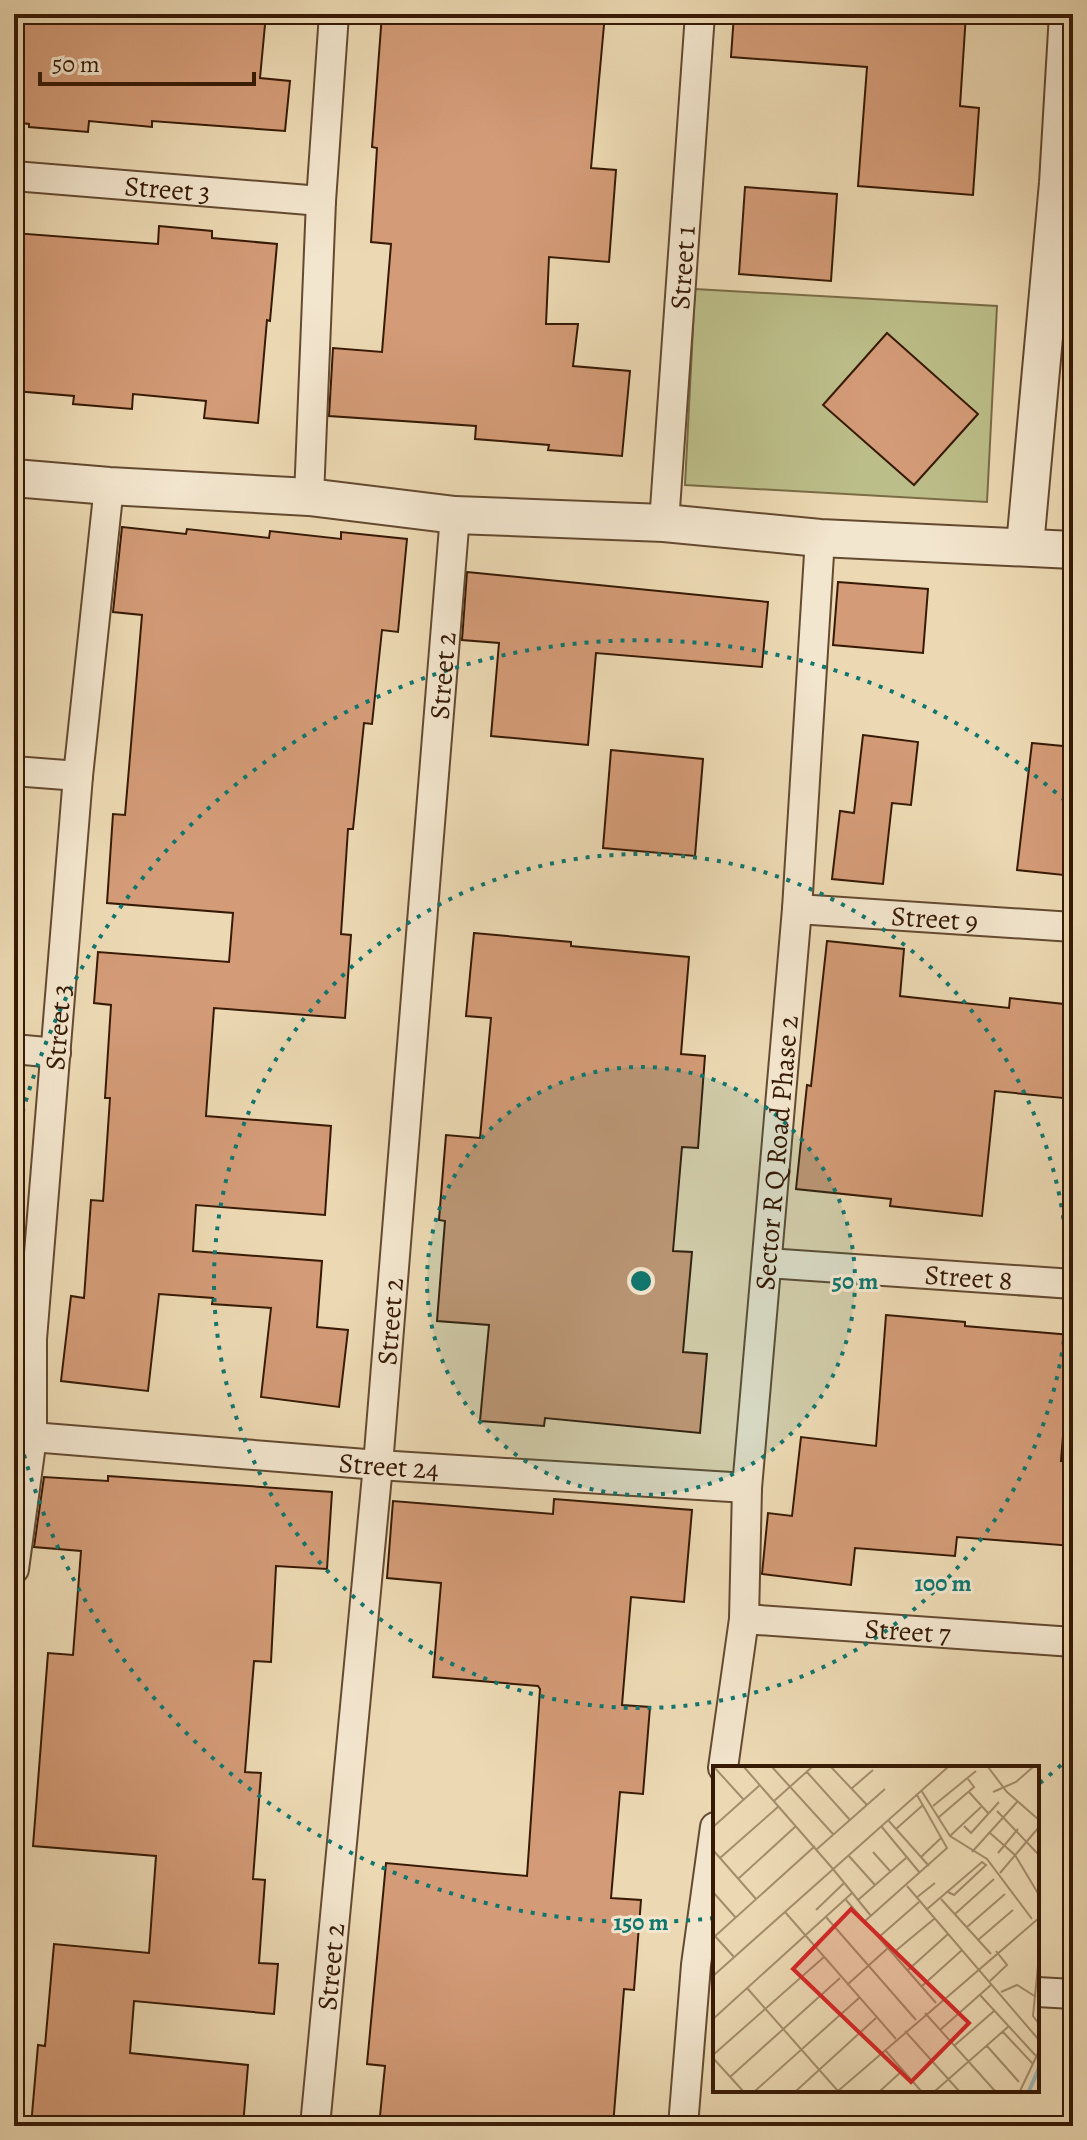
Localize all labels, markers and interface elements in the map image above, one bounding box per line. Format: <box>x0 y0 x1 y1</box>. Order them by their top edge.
scale bar <box>40 36 254 86</box>
text: 50 m <box>52 48 100 80</box>
street label: Street 3 <box>123 167 212 212</box>
street label: Street 1 <box>661 224 705 311</box>
street label: Street 2 <box>420 630 465 721</box>
street label: Street 9 <box>890 897 979 941</box>
street label: Street 3 <box>36 983 81 1072</box>
street label: Sector R Q Road Phase 2 <box>746 1014 808 1292</box>
street label: Street 8 <box>923 1256 1014 1300</box>
text: 50 m <box>832 1265 878 1297</box>
centre of rings <box>627 1267 655 1295</box>
street label: Street 2 <box>368 1276 413 1367</box>
street label: Street 24 <box>337 1444 440 1489</box>
text: 100 m <box>914 1567 972 1599</box>
street label: Street 7 <box>863 1609 952 1653</box>
inset map <box>713 1766 1039 2092</box>
text: 150 m <box>613 1906 669 1938</box>
street label: Street 2 <box>308 1921 354 2012</box>

